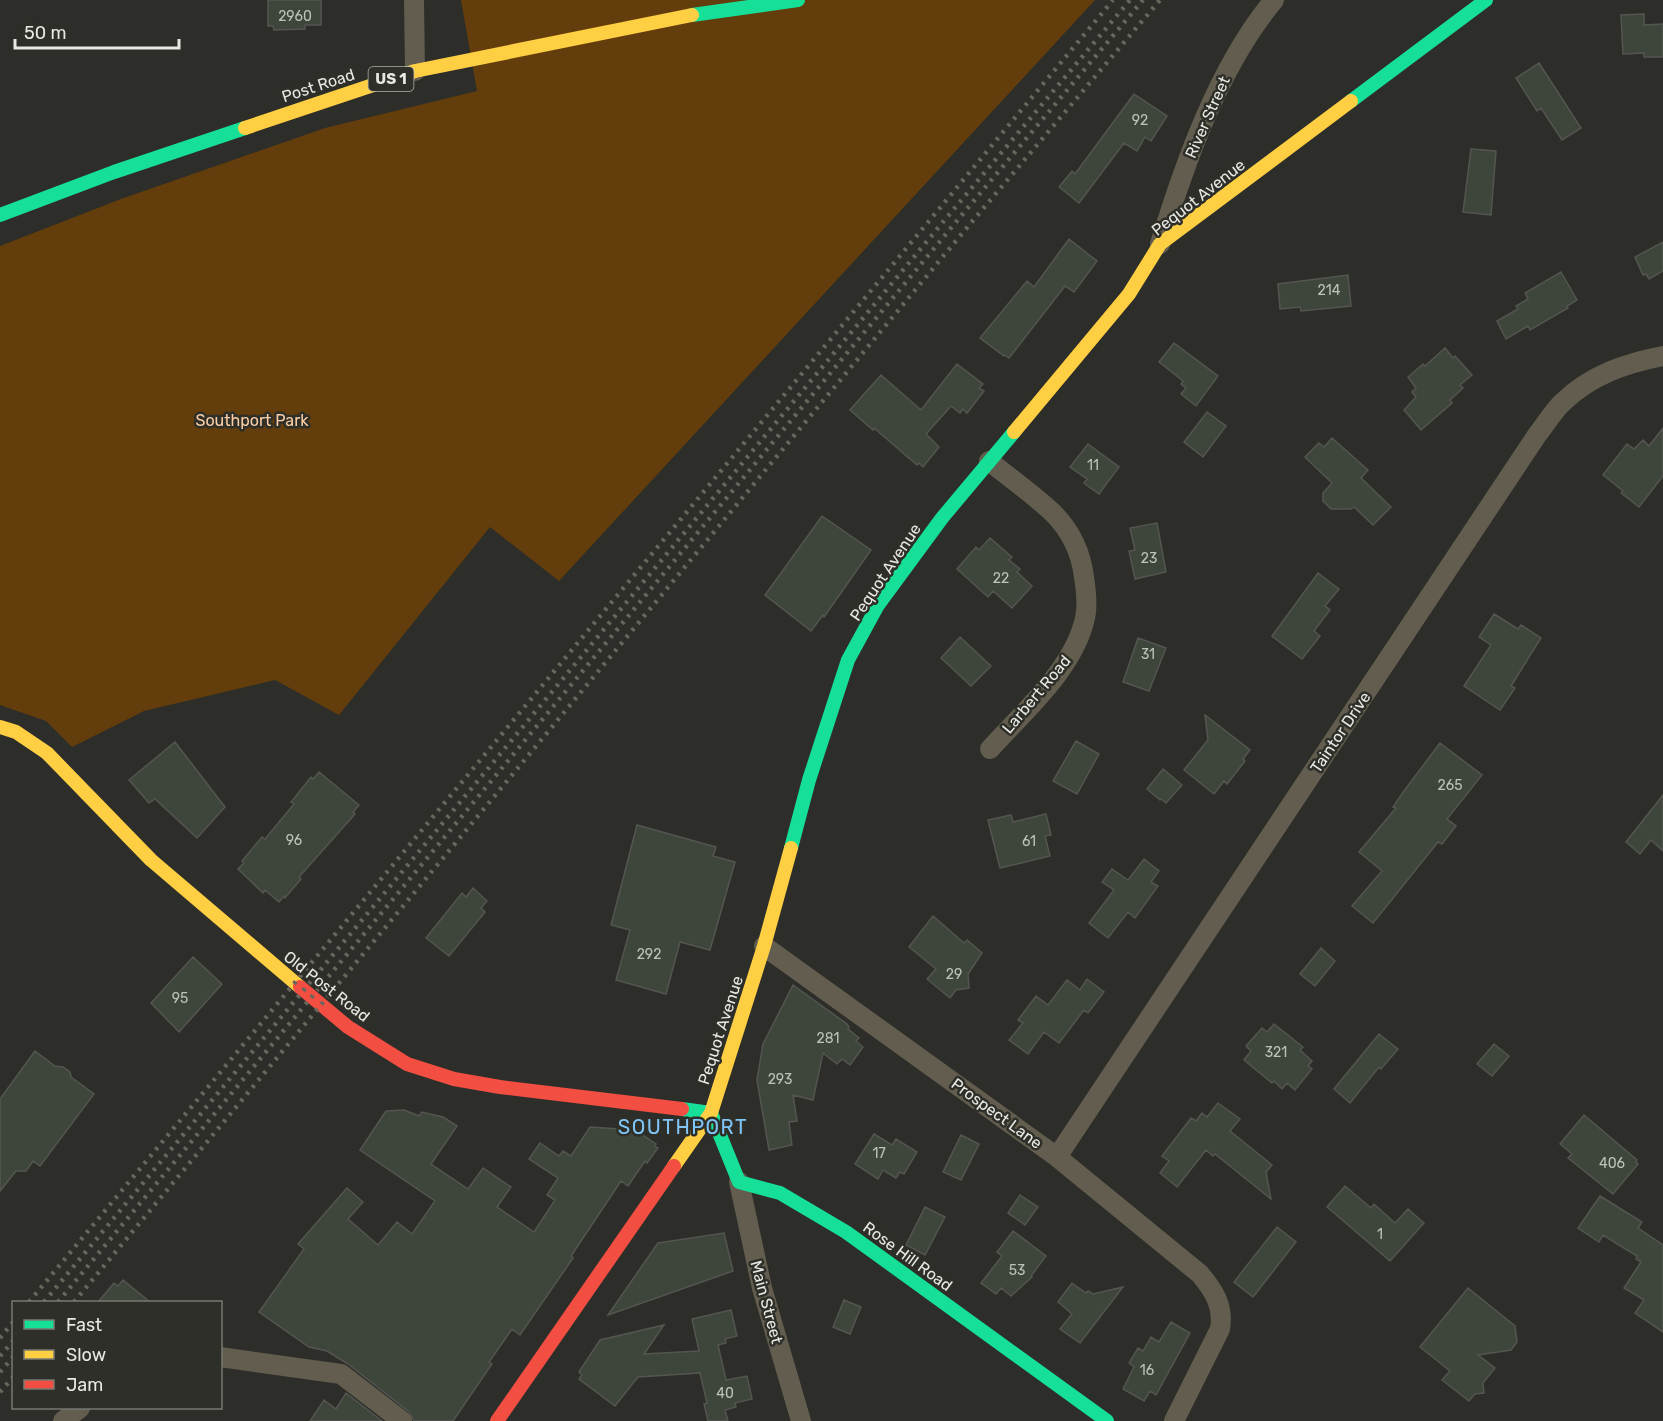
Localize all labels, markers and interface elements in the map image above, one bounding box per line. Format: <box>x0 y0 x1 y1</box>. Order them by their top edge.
house number: 2960 <box>278 8 312 25</box>
scale bar <box>15 12 178 50</box>
text: 50 m <box>24 22 67 44</box>
street label: Post Road <box>279 65 357 106</box>
road number: US 1 <box>368 67 414 91</box>
street label: River Street <box>1181 73 1234 161</box>
house number: 92 <box>1132 112 1148 129</box>
street label: Pequot Avenue <box>1148 155 1249 240</box>
house number: 214 <box>1318 282 1341 299</box>
park label: Southport Park <box>195 411 309 430</box>
house number: 11 <box>1087 457 1099 474</box>
street label: Pequot Avenue <box>846 520 925 625</box>
house number: 23 <box>1141 550 1157 567</box>
house number: 22 <box>993 570 1009 587</box>
house number: 31 <box>1141 646 1155 663</box>
street label: Larbert Road <box>998 651 1075 737</box>
street label: Taintor Drive <box>1306 688 1374 776</box>
house number: 265 <box>1438 777 1462 794</box>
house number: 96 <box>286 832 302 849</box>
house number: 61 <box>1022 833 1036 850</box>
house number: 292 <box>637 946 661 963</box>
street label: Old Post Road <box>280 947 373 1026</box>
house number: 29 <box>946 966 962 983</box>
street label: Pequot Avenue <box>694 973 747 1087</box>
house number: 95 <box>172 990 188 1007</box>
house number: 281 <box>816 1030 840 1047</box>
house number: 321 <box>1265 1044 1287 1061</box>
house number: 293 <box>768 1071 792 1088</box>
street label: Prospect Lane <box>948 1074 1046 1153</box>
district label: SOUTHPORT <box>618 1115 748 1139</box>
house number: 17 <box>872 1145 886 1162</box>
house number: 406 <box>1599 1155 1625 1172</box>
street label: Rose Hill Road <box>859 1218 956 1295</box>
house number: 1 <box>1377 1226 1383 1243</box>
street label: Main Street <box>746 1258 787 1346</box>
house number: 53 <box>1009 1262 1025 1279</box>
legend <box>12 1301 222 1409</box>
text: Fast <box>66 1314 102 1336</box>
text: Slow <box>66 1344 106 1366</box>
house number: 16 <box>1140 1362 1154 1379</box>
text: Jam <box>66 1374 103 1396</box>
house number: 40 <box>716 1385 734 1402</box>

